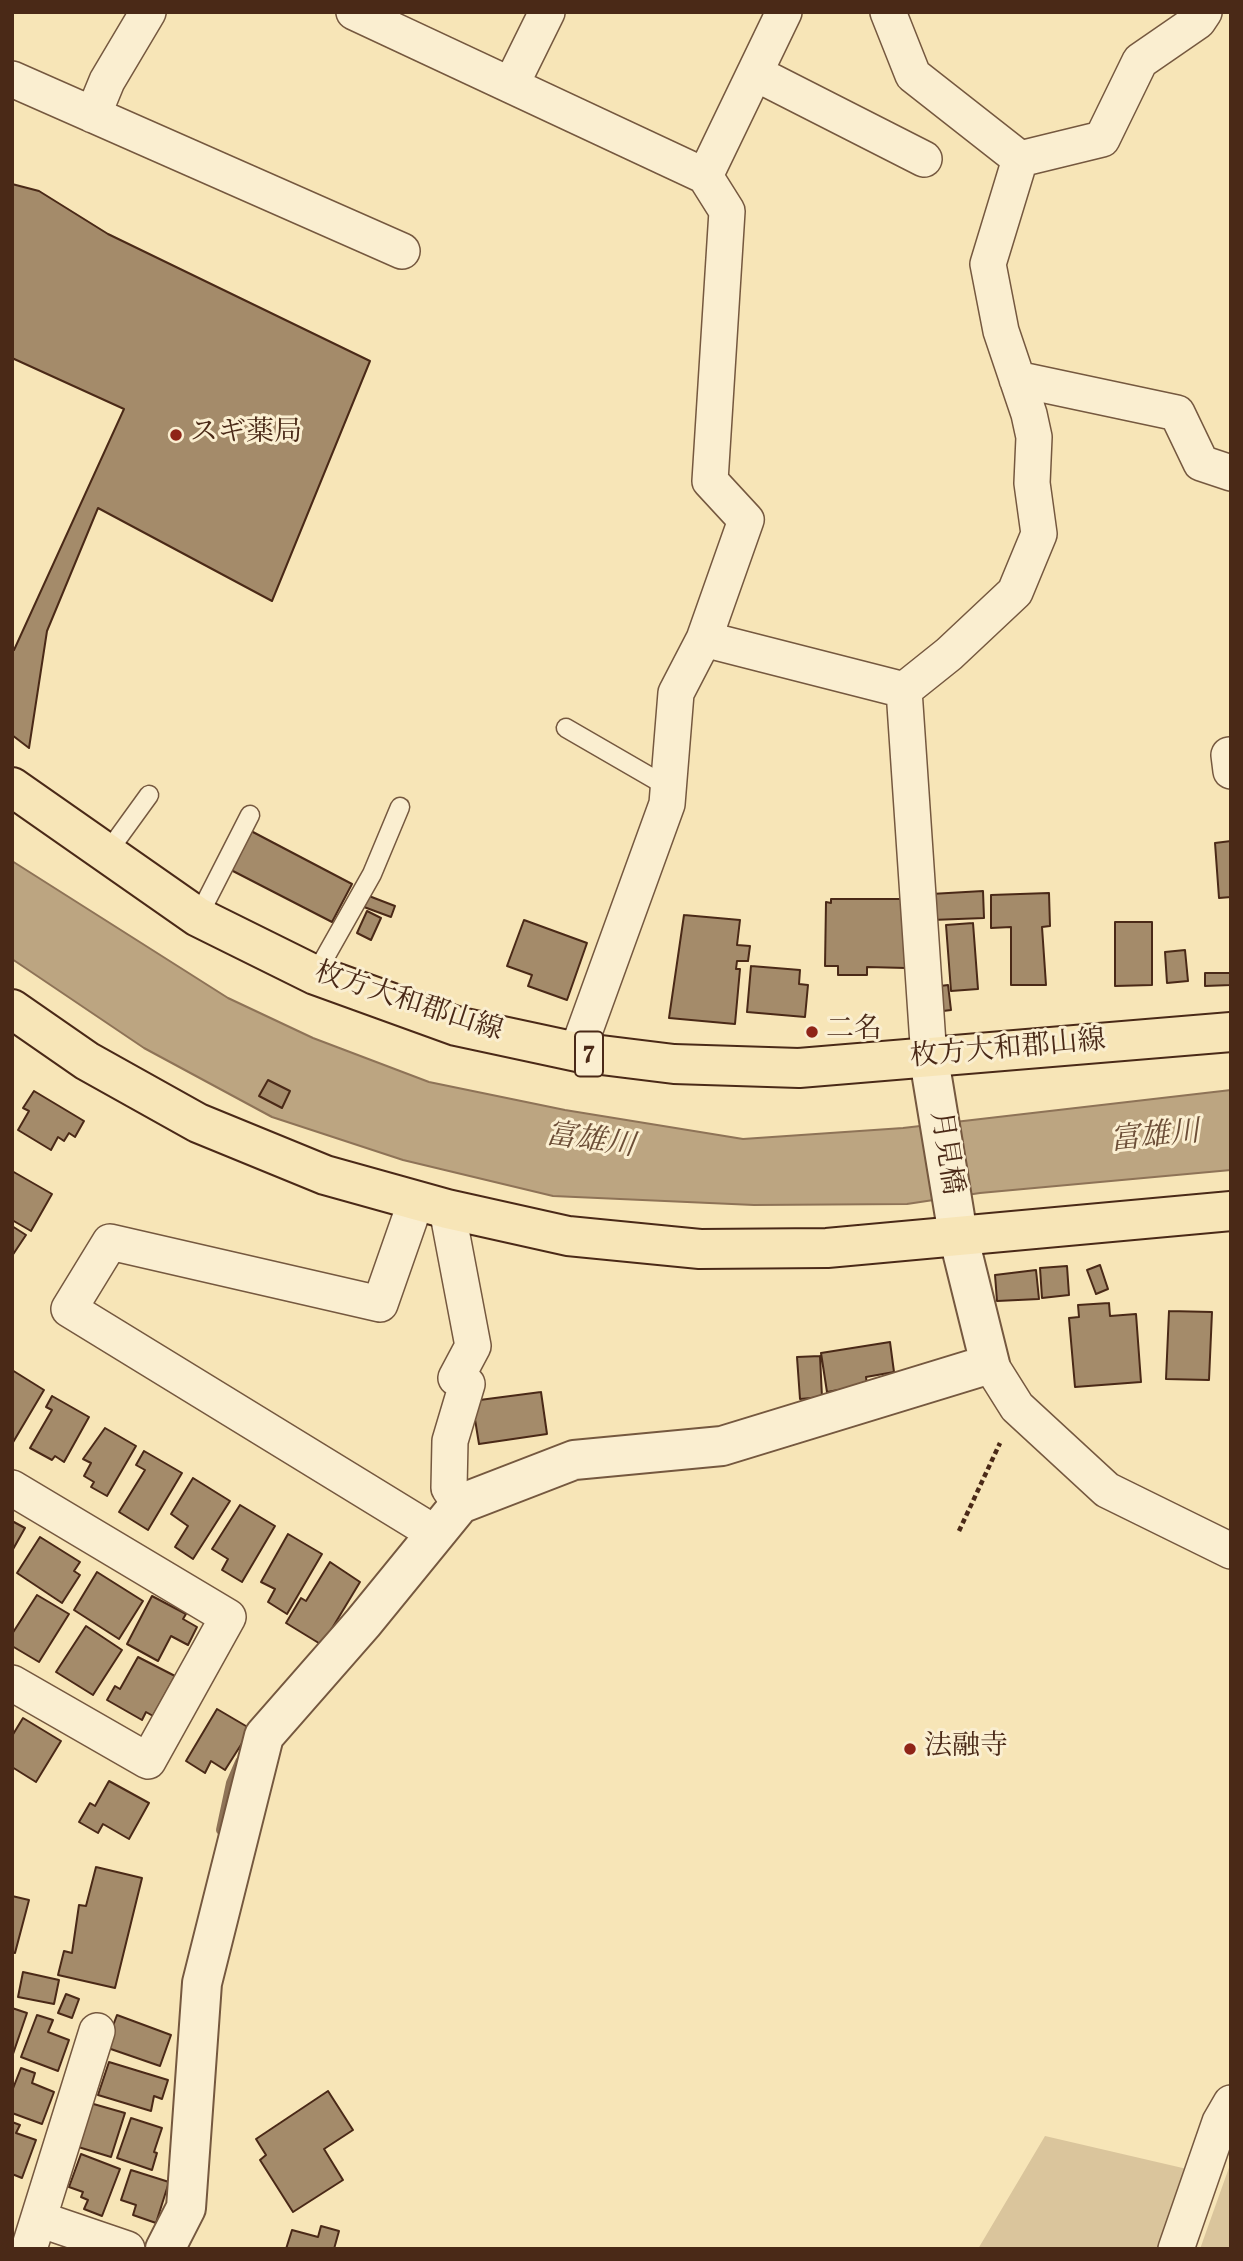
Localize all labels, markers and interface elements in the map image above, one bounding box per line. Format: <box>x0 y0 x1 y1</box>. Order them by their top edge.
place label: スギ薬局 <box>190 418 302 452</box>
marker: スギ薬局 <box>168 427 184 443</box>
street label: 枚方大和郡山線 <box>310 958 506 1050</box>
place label: 二名 <box>826 1015 882 1049</box>
marker: 二名 <box>804 1024 820 1040</box>
street label: 枚方大和郡山線 <box>909 1026 1107 1076</box>
road number: 7 <box>575 1032 603 1077</box>
street label: 月見橋 <box>921 1109 967 1197</box>
water label: 富雄川 <box>1108 1116 1202 1162</box>
water label: 富雄川 <box>543 1119 637 1167</box>
place label: 法融寺 <box>924 1732 1008 1766</box>
marker: 法融寺 <box>902 1741 918 1757</box>

